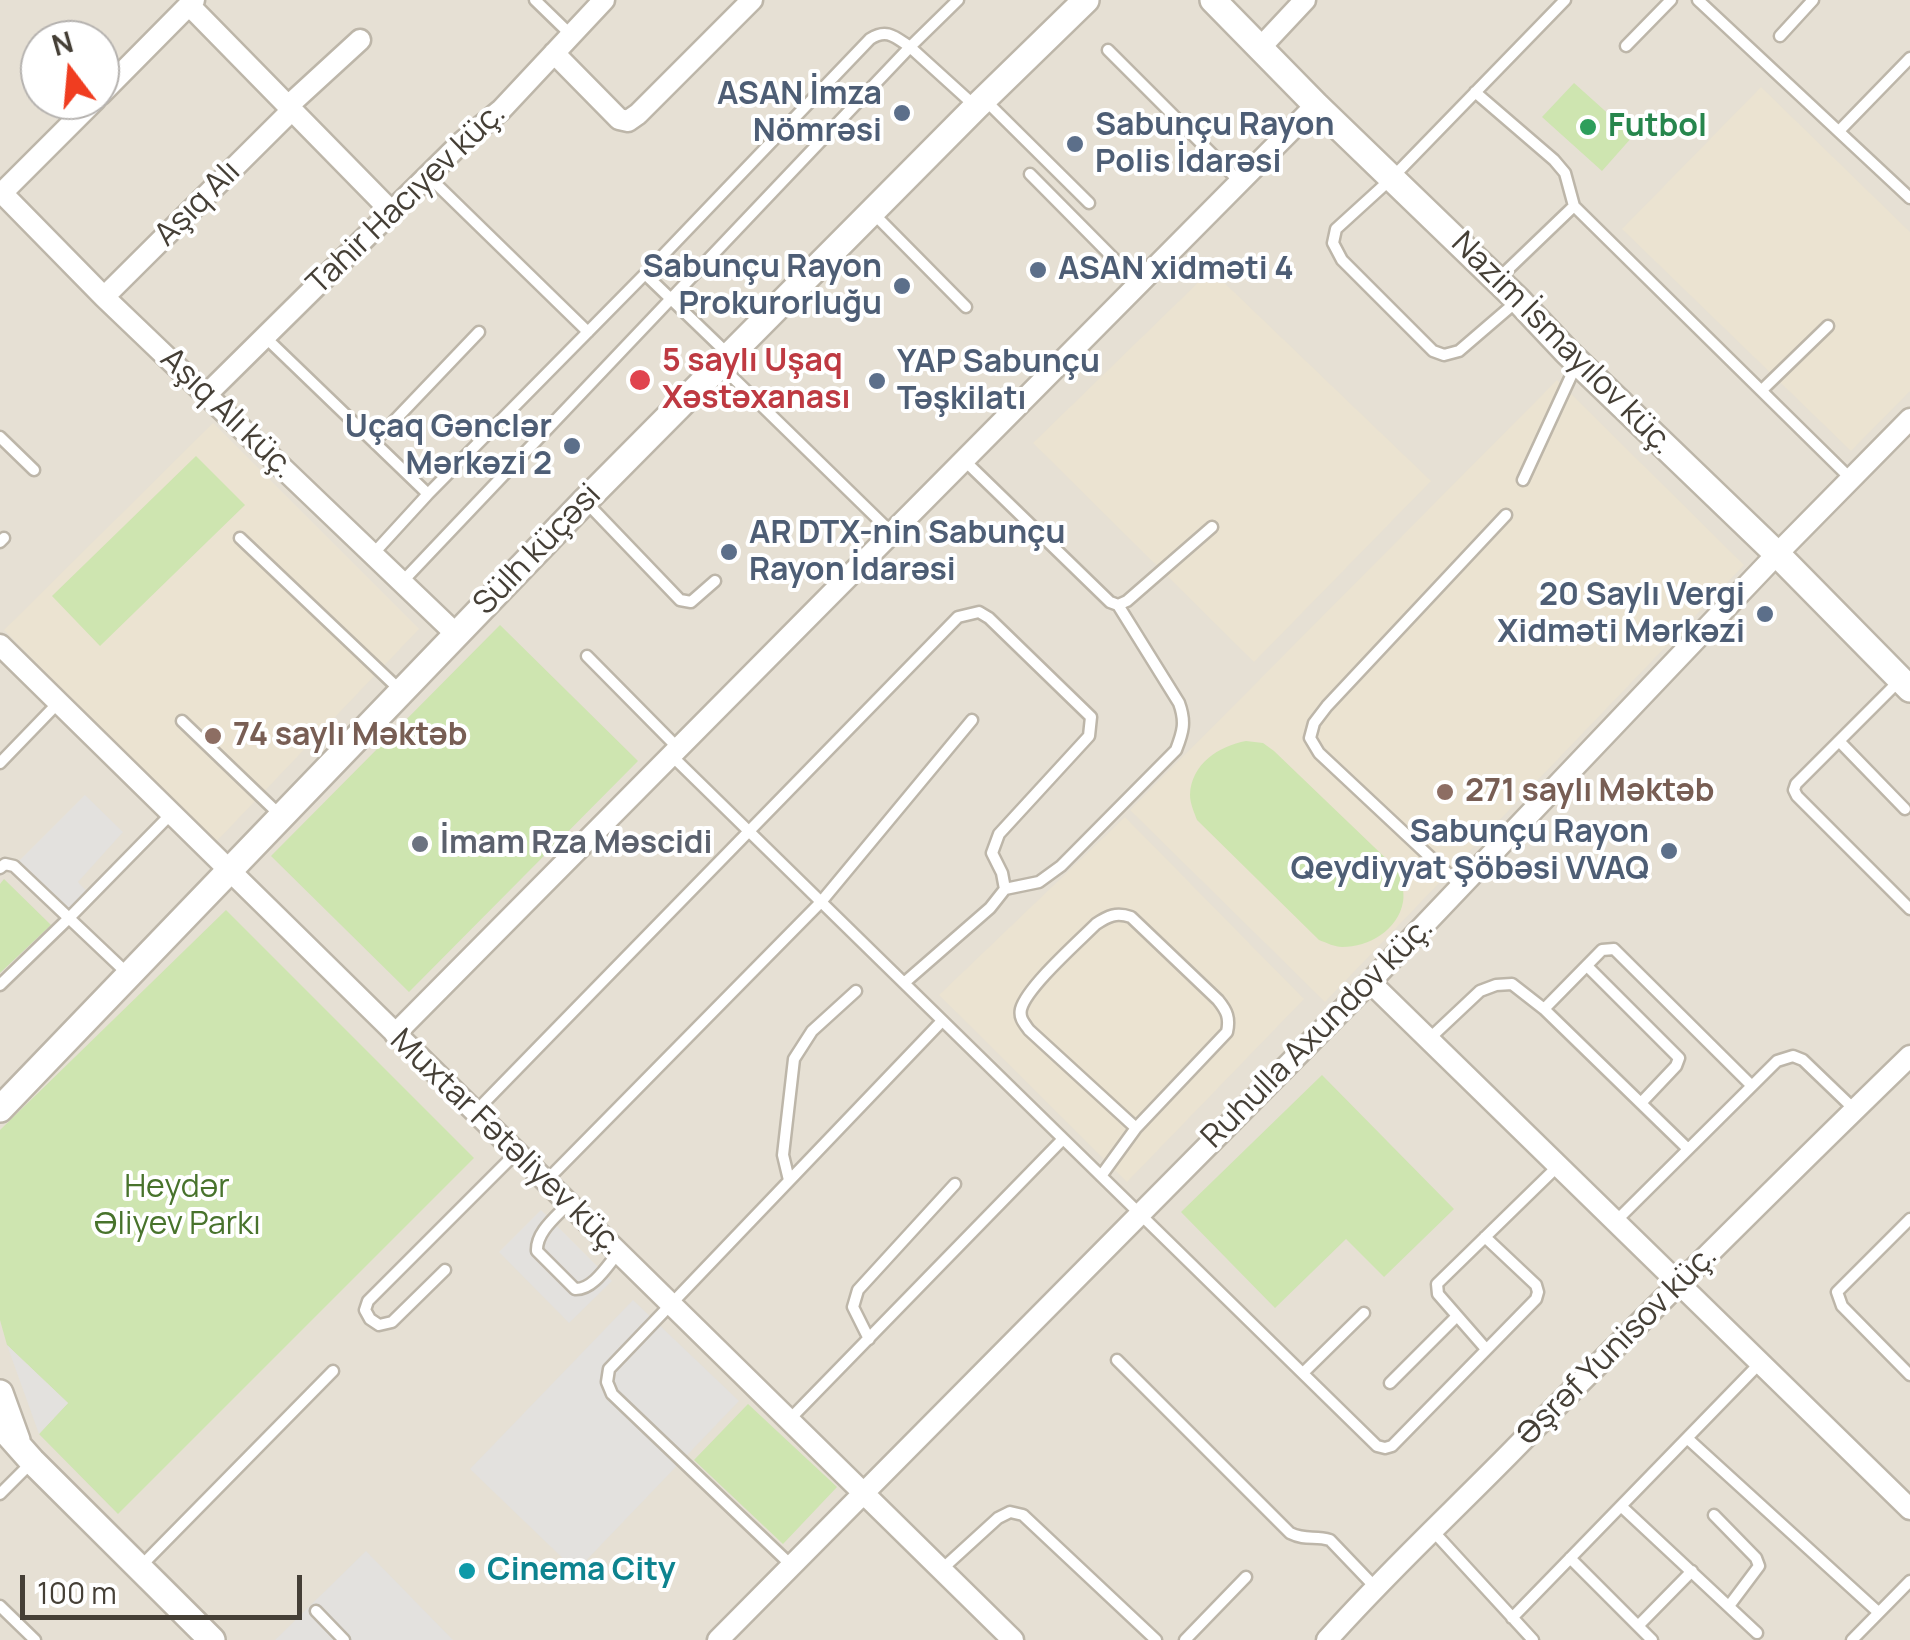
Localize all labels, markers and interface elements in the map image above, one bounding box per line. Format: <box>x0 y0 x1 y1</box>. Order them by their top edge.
north arrow <box>20 20 120 120</box>
text: N <box>47 22 77 64</box>
place label: ASAN İmza Nömrəsi <box>717 76 882 151</box>
street label: Tahir Hacıyev küç. <box>300 95 514 303</box>
marker: ASAN İmza Nömrəsi <box>891 102 913 124</box>
place label: Sabunçu Rayon Polis İdarəsi <box>1095 107 1334 182</box>
place label: Futbol <box>1608 108 1707 146</box>
marker: Futbol <box>1577 116 1599 138</box>
marker: Sabunçu Rayon Polis İdarəsi <box>1064 133 1086 155</box>
street label: Aşıq Alı <box>147 153 249 255</box>
street label: Nazim İsmayılov küç. <box>1443 225 1681 463</box>
place label: Sabunçu Rayon Prokurorluğu <box>643 249 882 324</box>
place label: ASAN xidməti 4 <box>1058 251 1294 289</box>
marker: ASAN xidməti 4 <box>1027 259 1049 281</box>
marker: Sabunçu Rayon Prokurorluğu <box>891 275 913 297</box>
street label: Aşıq Alı küç. <box>152 341 302 487</box>
place label: 5 saylı Uşaq Xəstəxanası <box>662 343 850 418</box>
place label: YAP Sabunçu Təşkilatı <box>897 344 1100 419</box>
marker: 5 saylı Uşaq Xəstəxanası <box>627 367 653 393</box>
marker: YAP Sabunçu Təşkilatı <box>866 370 888 392</box>
place label: Uçaq Gənclər Mərkəzi 2 <box>345 409 552 484</box>
marker: Uçaq Gənclər Mərkəzi 2 <box>561 435 583 457</box>
street label: Sülh küçəsi <box>466 477 610 623</box>
place label: AR DTX-nin Sabunçu Rayon İdarəsi <box>749 515 1065 590</box>
marker: AR DTX-nin Sabunçu Rayon İdarəsi <box>718 541 740 563</box>
place label: 20 Saylı Vergi Xidməti Mərkəzi <box>1497 577 1745 652</box>
marker: 20 Saylı Vergi Xidməti Mərkəzi <box>1754 603 1776 625</box>
place label: 74 saylı Məktəb <box>233 717 468 755</box>
marker: 74 saylı Məktəb <box>202 725 224 747</box>
place label: 271 saylı Məktəb <box>1465 773 1714 811</box>
marker: 271 saylı Məktəb <box>1434 781 1456 803</box>
place label: Sabunçu Rayon Qeydiyyat Şöbəsi VVAQ <box>1291 814 1649 889</box>
place label: İmam Rza Məscidi <box>440 825 713 863</box>
marker: İmam Rza Məscidi <box>409 833 431 855</box>
marker: Sabunçu Rayon Qeydiyyat Şöbəsi VVAQ <box>1658 840 1680 862</box>
street label: Ruhulla Axundov küç. <box>1194 909 1442 1157</box>
street label: Muxtar Fətəliyev küç. <box>382 1022 630 1264</box>
park label: Heydər Əliyev Parkı <box>93 1169 261 1244</box>
street label: Əşrəf Yunisov küç. <box>1509 1238 1725 1454</box>
place label: Cinema City <box>487 1552 676 1590</box>
scale bar <box>25 1555 308 1617</box>
marker: Cinema City <box>456 1560 478 1582</box>
text: 100 m <box>37 1572 117 1613</box>

